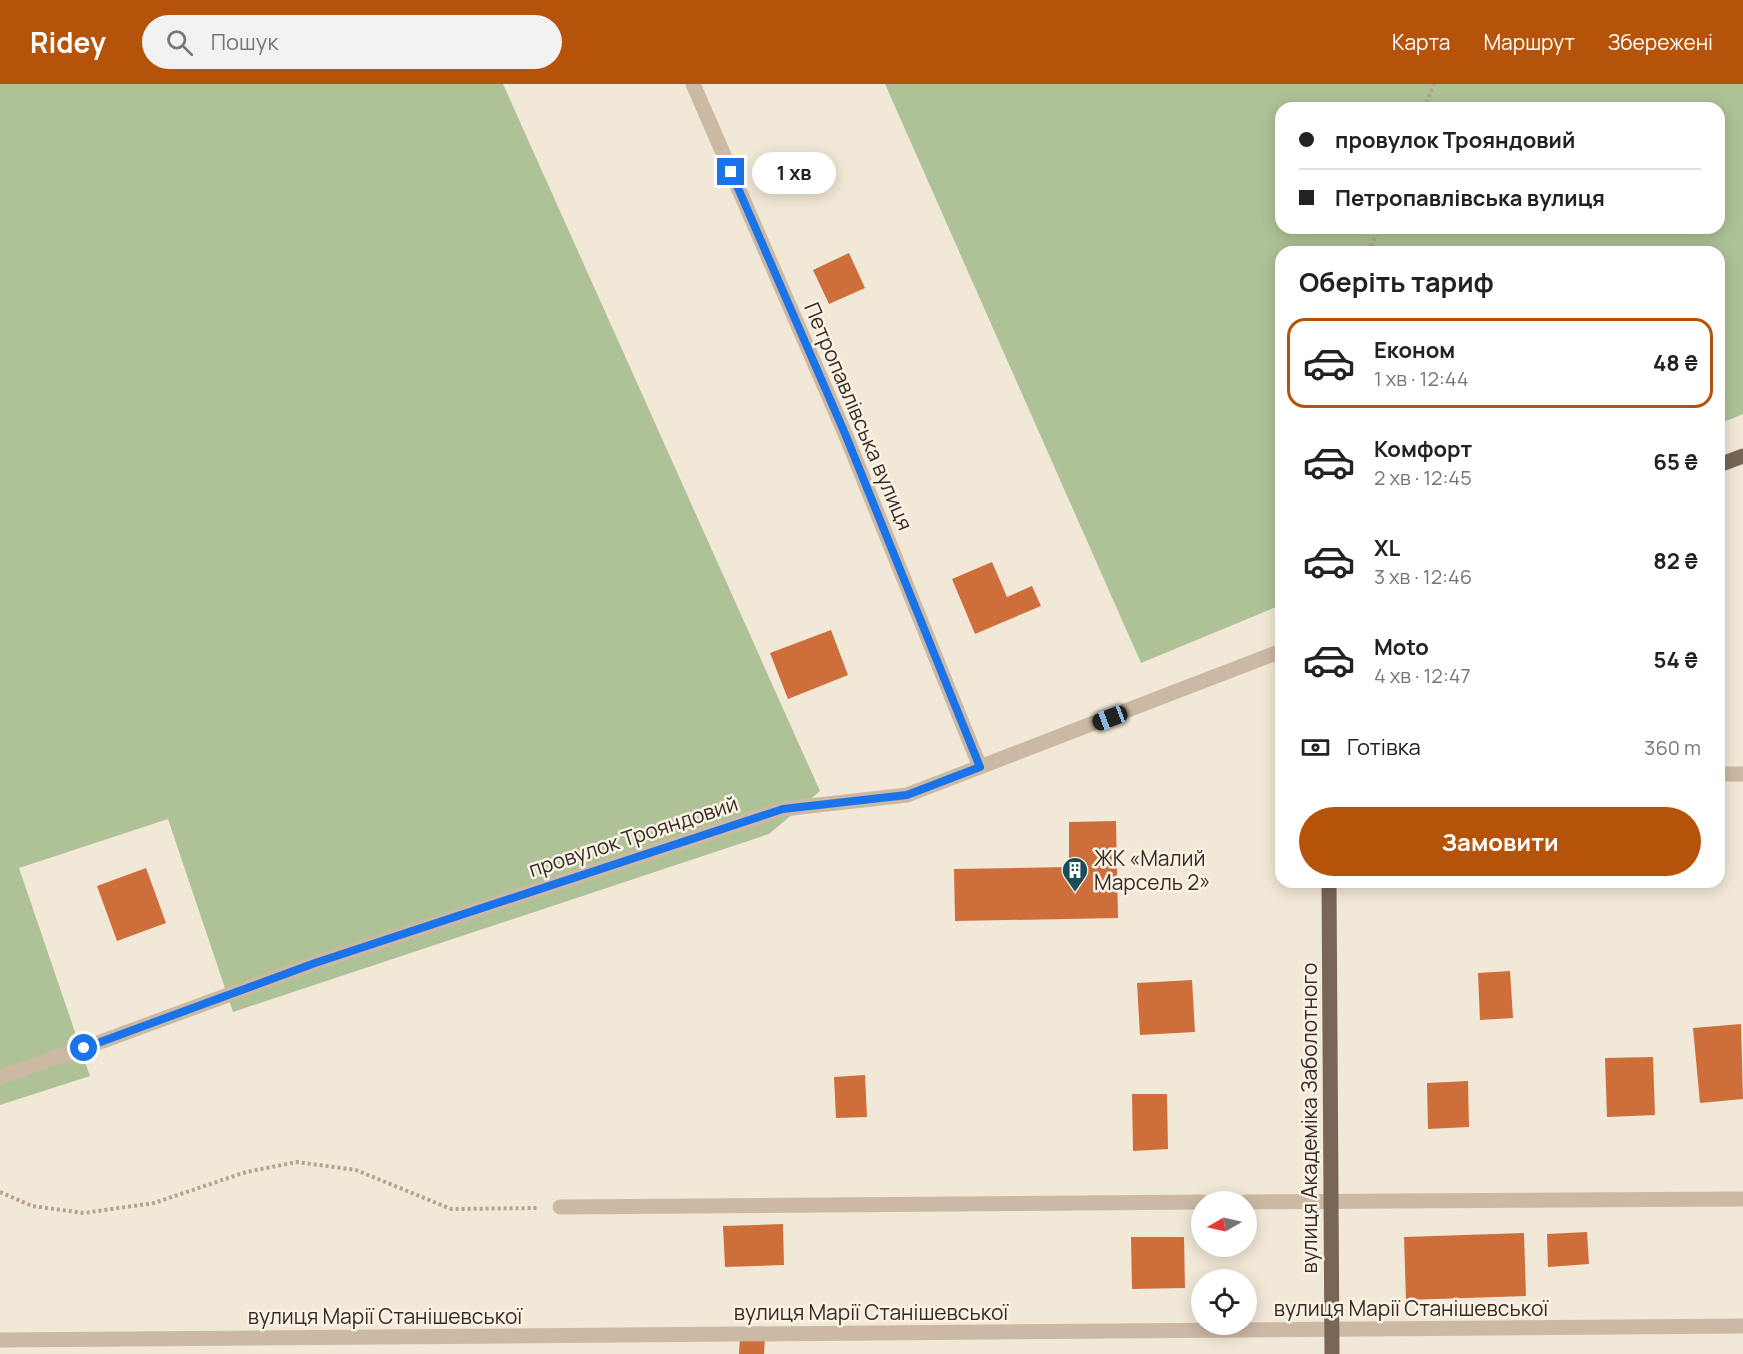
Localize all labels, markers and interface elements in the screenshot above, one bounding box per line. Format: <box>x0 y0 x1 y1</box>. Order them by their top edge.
search box <box>142 15 562 69</box>
text: Ridey <box>30 23 106 61</box>
icon: search <box>163 26 196 59</box>
text: Пошук <box>211 27 278 57</box>
text: Карта <box>1392 28 1450 56</box>
text: Маршрут <box>1483 28 1575 56</box>
text: Збережені <box>1608 28 1713 56</box>
text: провулок Трояндовий <box>1335 125 1575 155</box>
callout: 1 хв <box>752 151 836 193</box>
route end <box>717 158 744 185</box>
text: 1 хв <box>776 159 812 186</box>
text: Петропавлівська вулиця <box>1335 183 1605 213</box>
text: Оберіть тариф <box>1299 263 1494 300</box>
street label: Петропавлівська вулиця <box>798 298 920 534</box>
text: Економ <box>1374 335 1455 365</box>
icon: car <box>1302 336 1356 390</box>
text: 48 ₴ <box>1653 348 1698 378</box>
text: 1 хв · 12:44 <box>1374 365 1469 392</box>
text: Комфорт <box>1374 434 1472 464</box>
icon: car <box>1302 435 1356 489</box>
text: 65 ₴ <box>1653 447 1698 477</box>
text: 2 хв · 12:45 <box>1374 464 1472 491</box>
text: XL <box>1374 533 1400 563</box>
icon: car <box>1302 534 1356 588</box>
text: 82 ₴ <box>1653 546 1698 576</box>
text: 3 хв · 12:46 <box>1374 563 1472 590</box>
text: Moto <box>1374 632 1429 662</box>
icon: car <box>1302 633 1356 687</box>
text: 54 ₴ <box>1654 645 1698 675</box>
text: 4 хв · 12:47 <box>1374 662 1471 689</box>
car <box>1090 703 1130 733</box>
icon: cash <box>1299 731 1332 764</box>
text: Готівка <box>1347 732 1421 762</box>
text: 360 m <box>1644 734 1701 761</box>
street label: провулок Трояндовий <box>525 789 741 883</box>
button: Замовити <box>1299 807 1701 876</box>
place label: ЖК «Малий Марсель 2» <box>1094 844 1210 896</box>
building icon: ЖК «Малий Марсель 2» <box>1060 855 1090 893</box>
street label: вулиця Академіка Заболотного <box>1295 963 1323 1273</box>
route start <box>70 1034 97 1061</box>
north arrow <box>1191 1191 1257 1257</box>
map controls <box>1191 1191 1257 1335</box>
button: locate <box>1191 1269 1257 1335</box>
street label: вулиця Марії Станішевської <box>1274 1294 1549 1322</box>
street label: вулиця Марії Станішевської <box>734 1298 1009 1326</box>
street label: вулиця Марії Станішевської <box>248 1302 523 1330</box>

